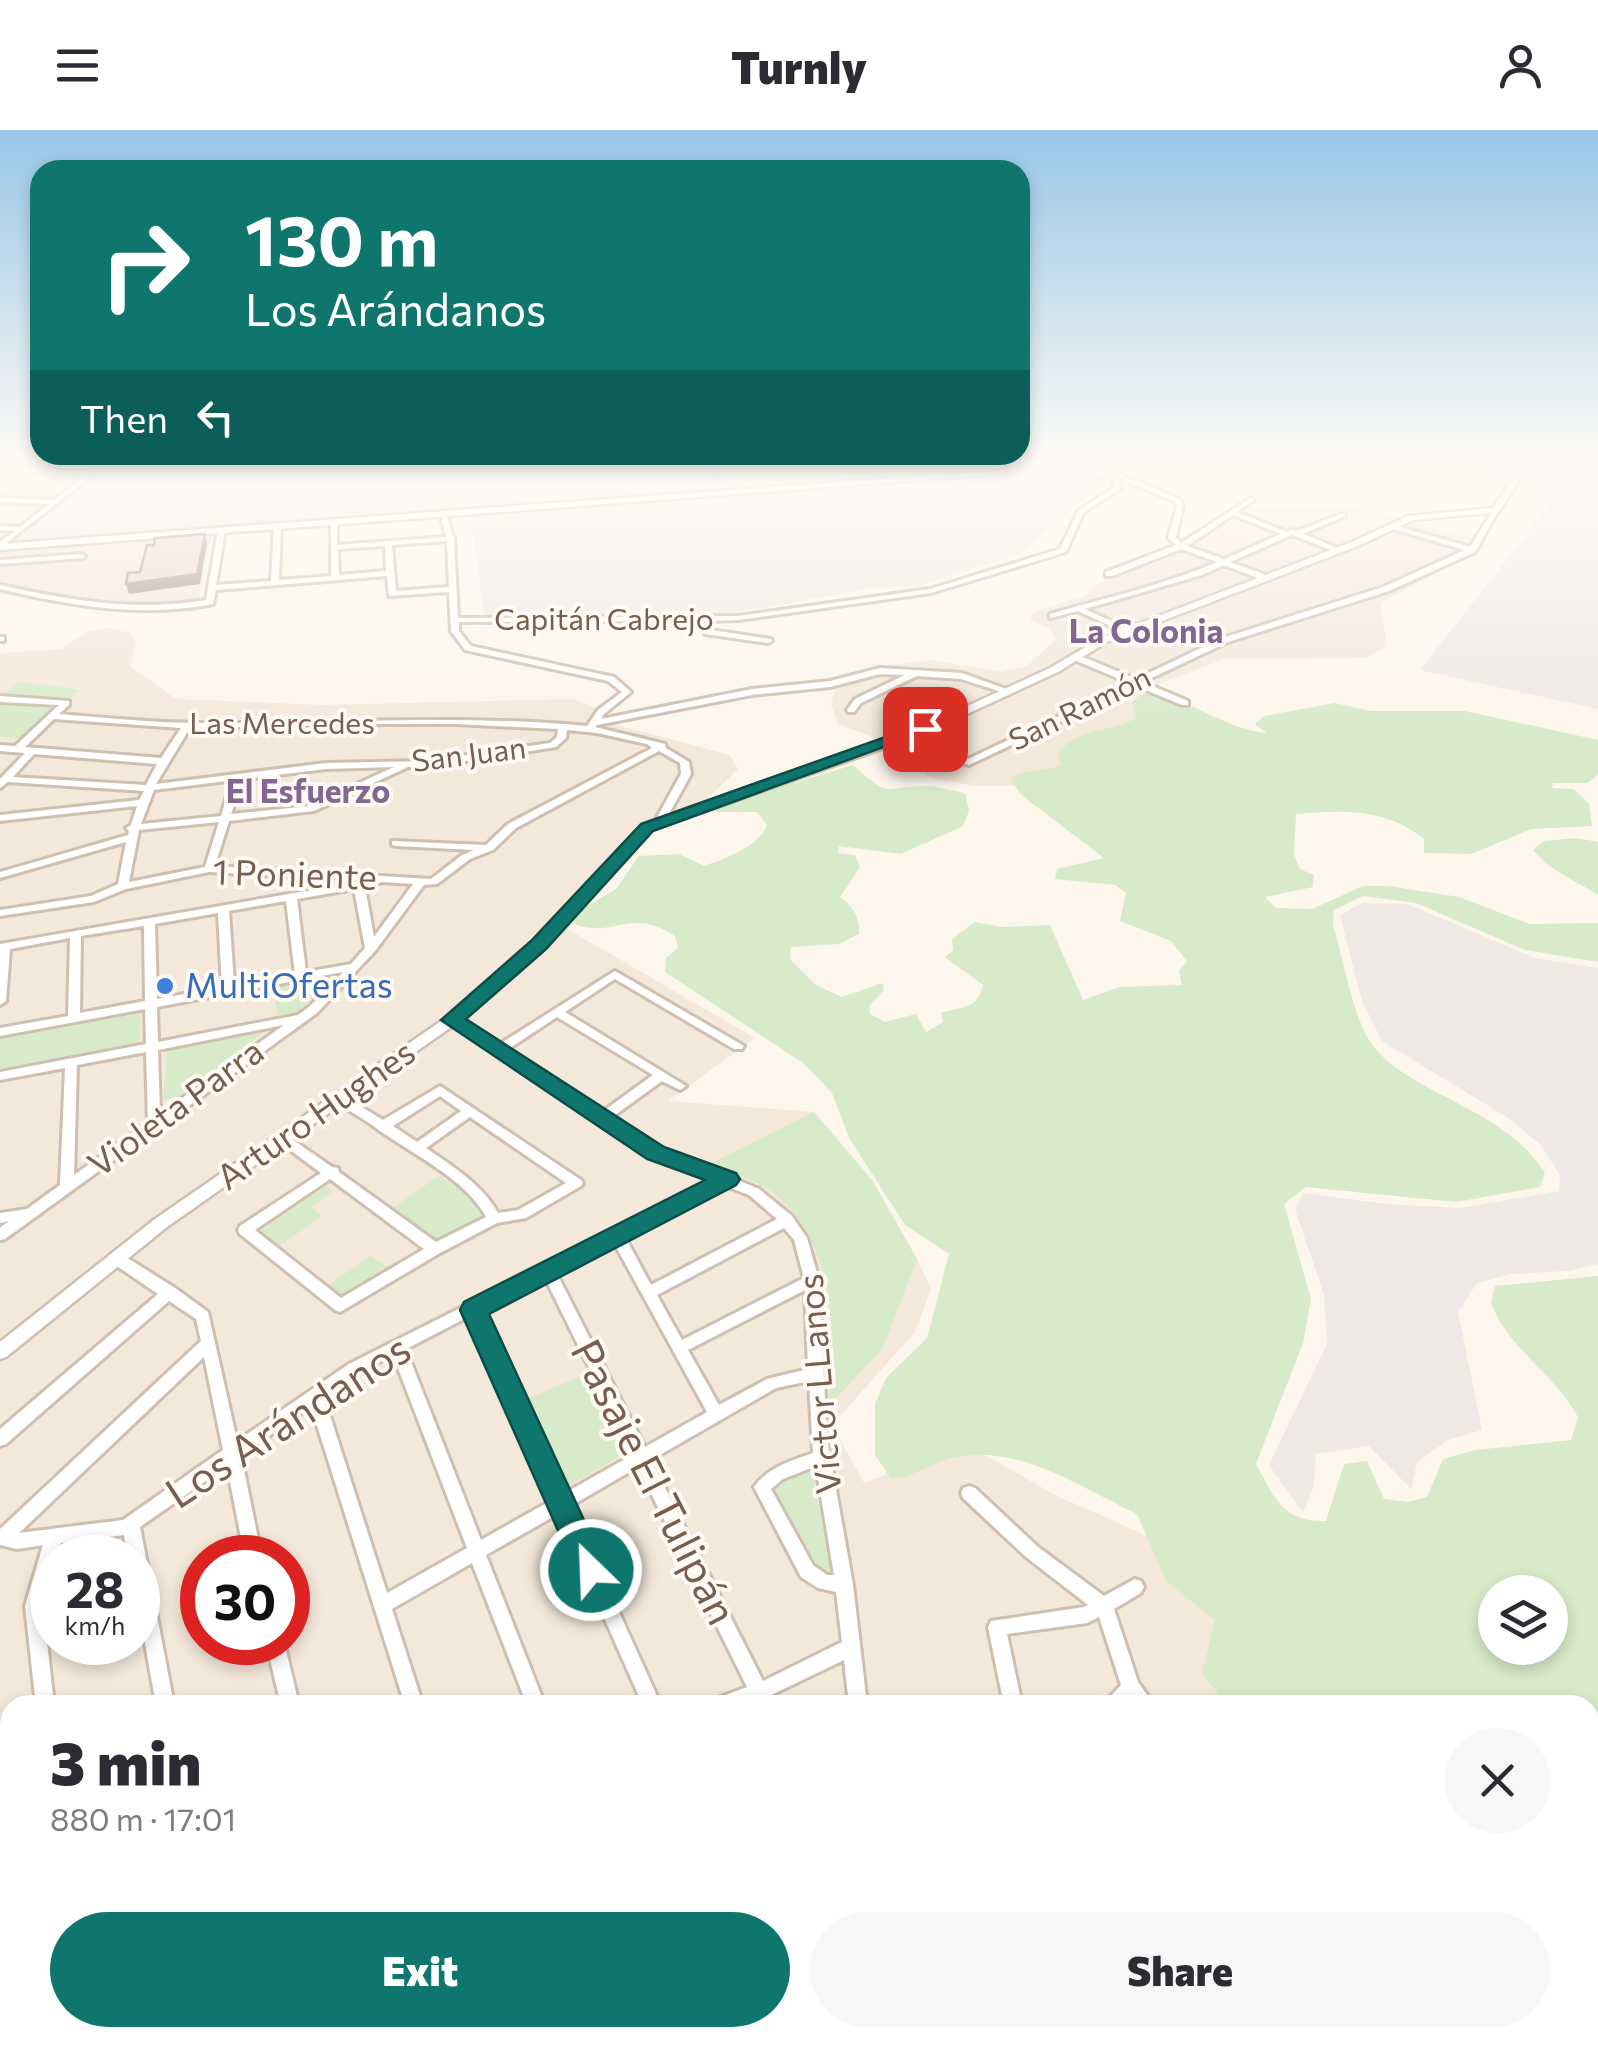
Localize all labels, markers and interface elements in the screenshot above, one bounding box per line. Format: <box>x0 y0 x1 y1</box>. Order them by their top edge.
icon: menu <box>50 38 105 93</box>
text: Turnly <box>731 38 867 93</box>
icon: person <box>1493 38 1548 93</box>
text: 130 m <box>245 195 438 280</box>
icon: right <box>80 200 210 330</box>
text: Los Arándanos <box>245 280 546 335</box>
icon: left <box>188 390 243 445</box>
text: Then <box>80 394 168 441</box>
street label: Capitán Cabrejo <box>494 599 714 636</box>
district label: La Colonia <box>1069 610 1223 650</box>
street label: San Ramón <box>1002 657 1156 757</box>
pin <box>883 687 968 772</box>
icon: arrive <box>898 702 953 757</box>
street label: Las Mercedes <box>189 703 375 740</box>
street label: San Juan <box>410 727 528 778</box>
district label: El Esfuerzo <box>226 770 390 810</box>
street label: 1 Poniente <box>212 848 378 897</box>
place label: MultiOfertas <box>185 962 393 1005</box>
marker: MultiOfertas <box>154 975 176 997</box>
street label: Violeta Parra <box>78 1028 271 1184</box>
street label: Arturo Hughes <box>207 1029 422 1197</box>
street label: Victor LLanos <box>786 1272 849 1496</box>
street label: Los Arándanos <box>155 1321 419 1518</box>
street label: Pasaje El Tulipán <box>562 1330 750 1632</box>
position arrow <box>539 1518 643 1622</box>
speed limit sign: 30 <box>180 1535 310 1665</box>
text: 28 <box>65 1557 125 1618</box>
map controls <box>1478 1575 1568 1665</box>
button: layers <box>1478 1575 1568 1665</box>
text: km/h <box>65 1610 125 1640</box>
text: 3 min <box>50 1724 201 1797</box>
button: close <box>1445 1728 1550 1833</box>
text: 880 m · 17:01 <box>50 1798 236 1838</box>
button: Exit <box>50 1912 790 2027</box>
button: Share <box>810 1912 1550 2027</box>

